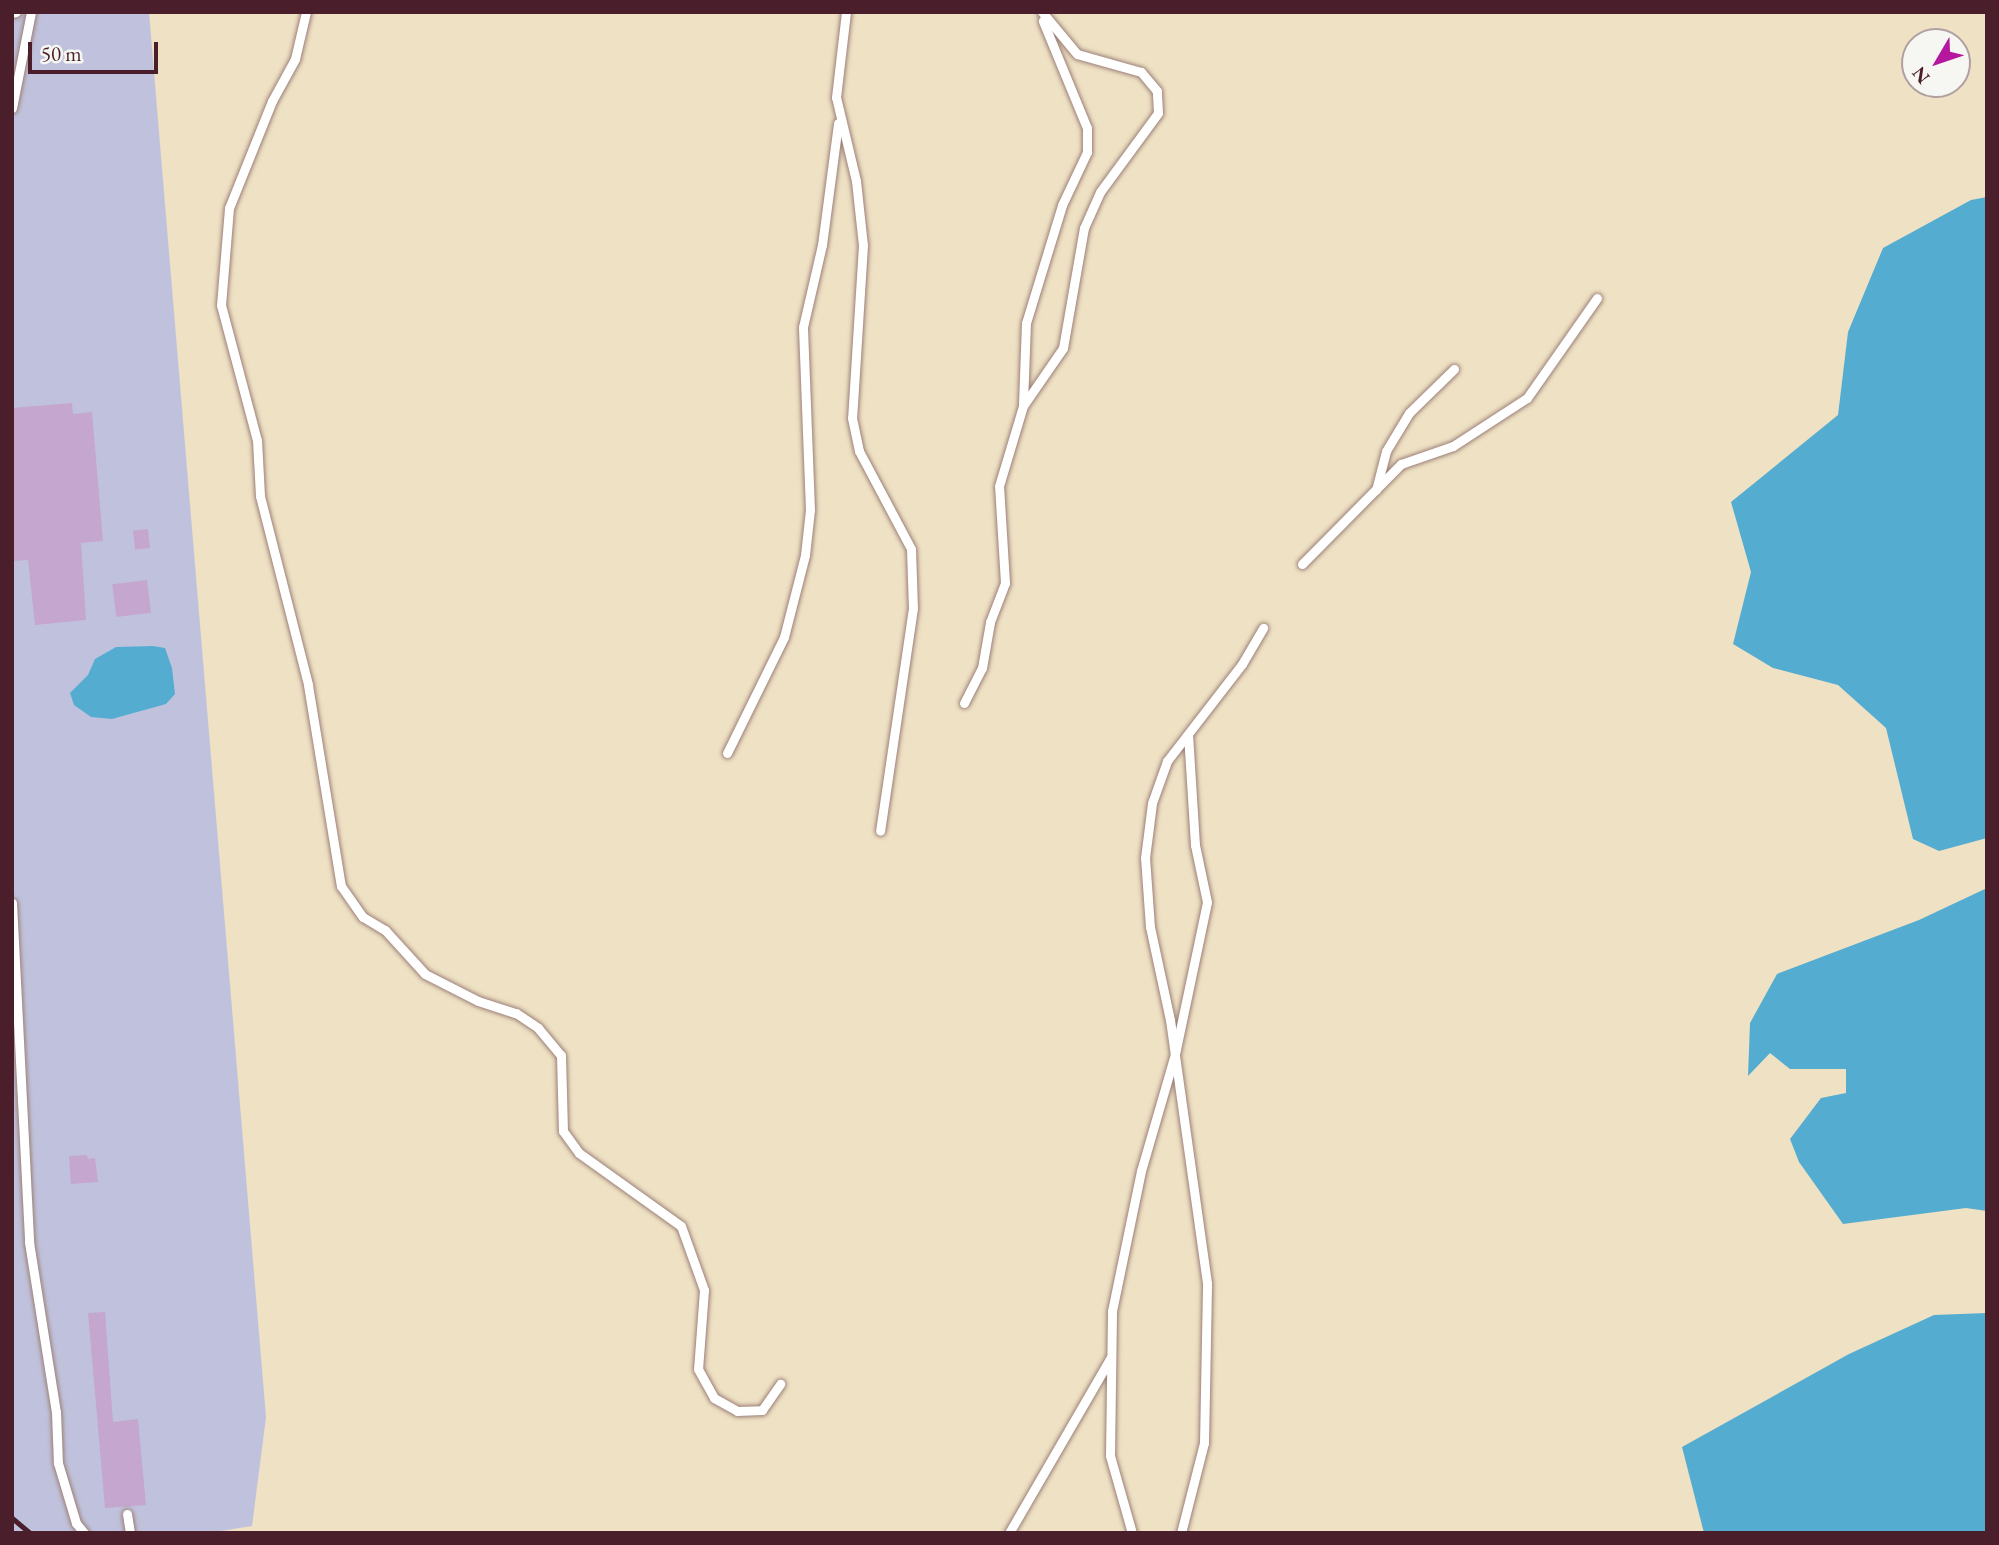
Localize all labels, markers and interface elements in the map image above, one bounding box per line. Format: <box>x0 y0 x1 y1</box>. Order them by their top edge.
scale bar <box>32 28 161 72</box>
north arrow <box>1901 28 1971 98</box>
text: 50 m <box>41 40 82 67</box>
text: N <box>1906 61 1935 89</box>

